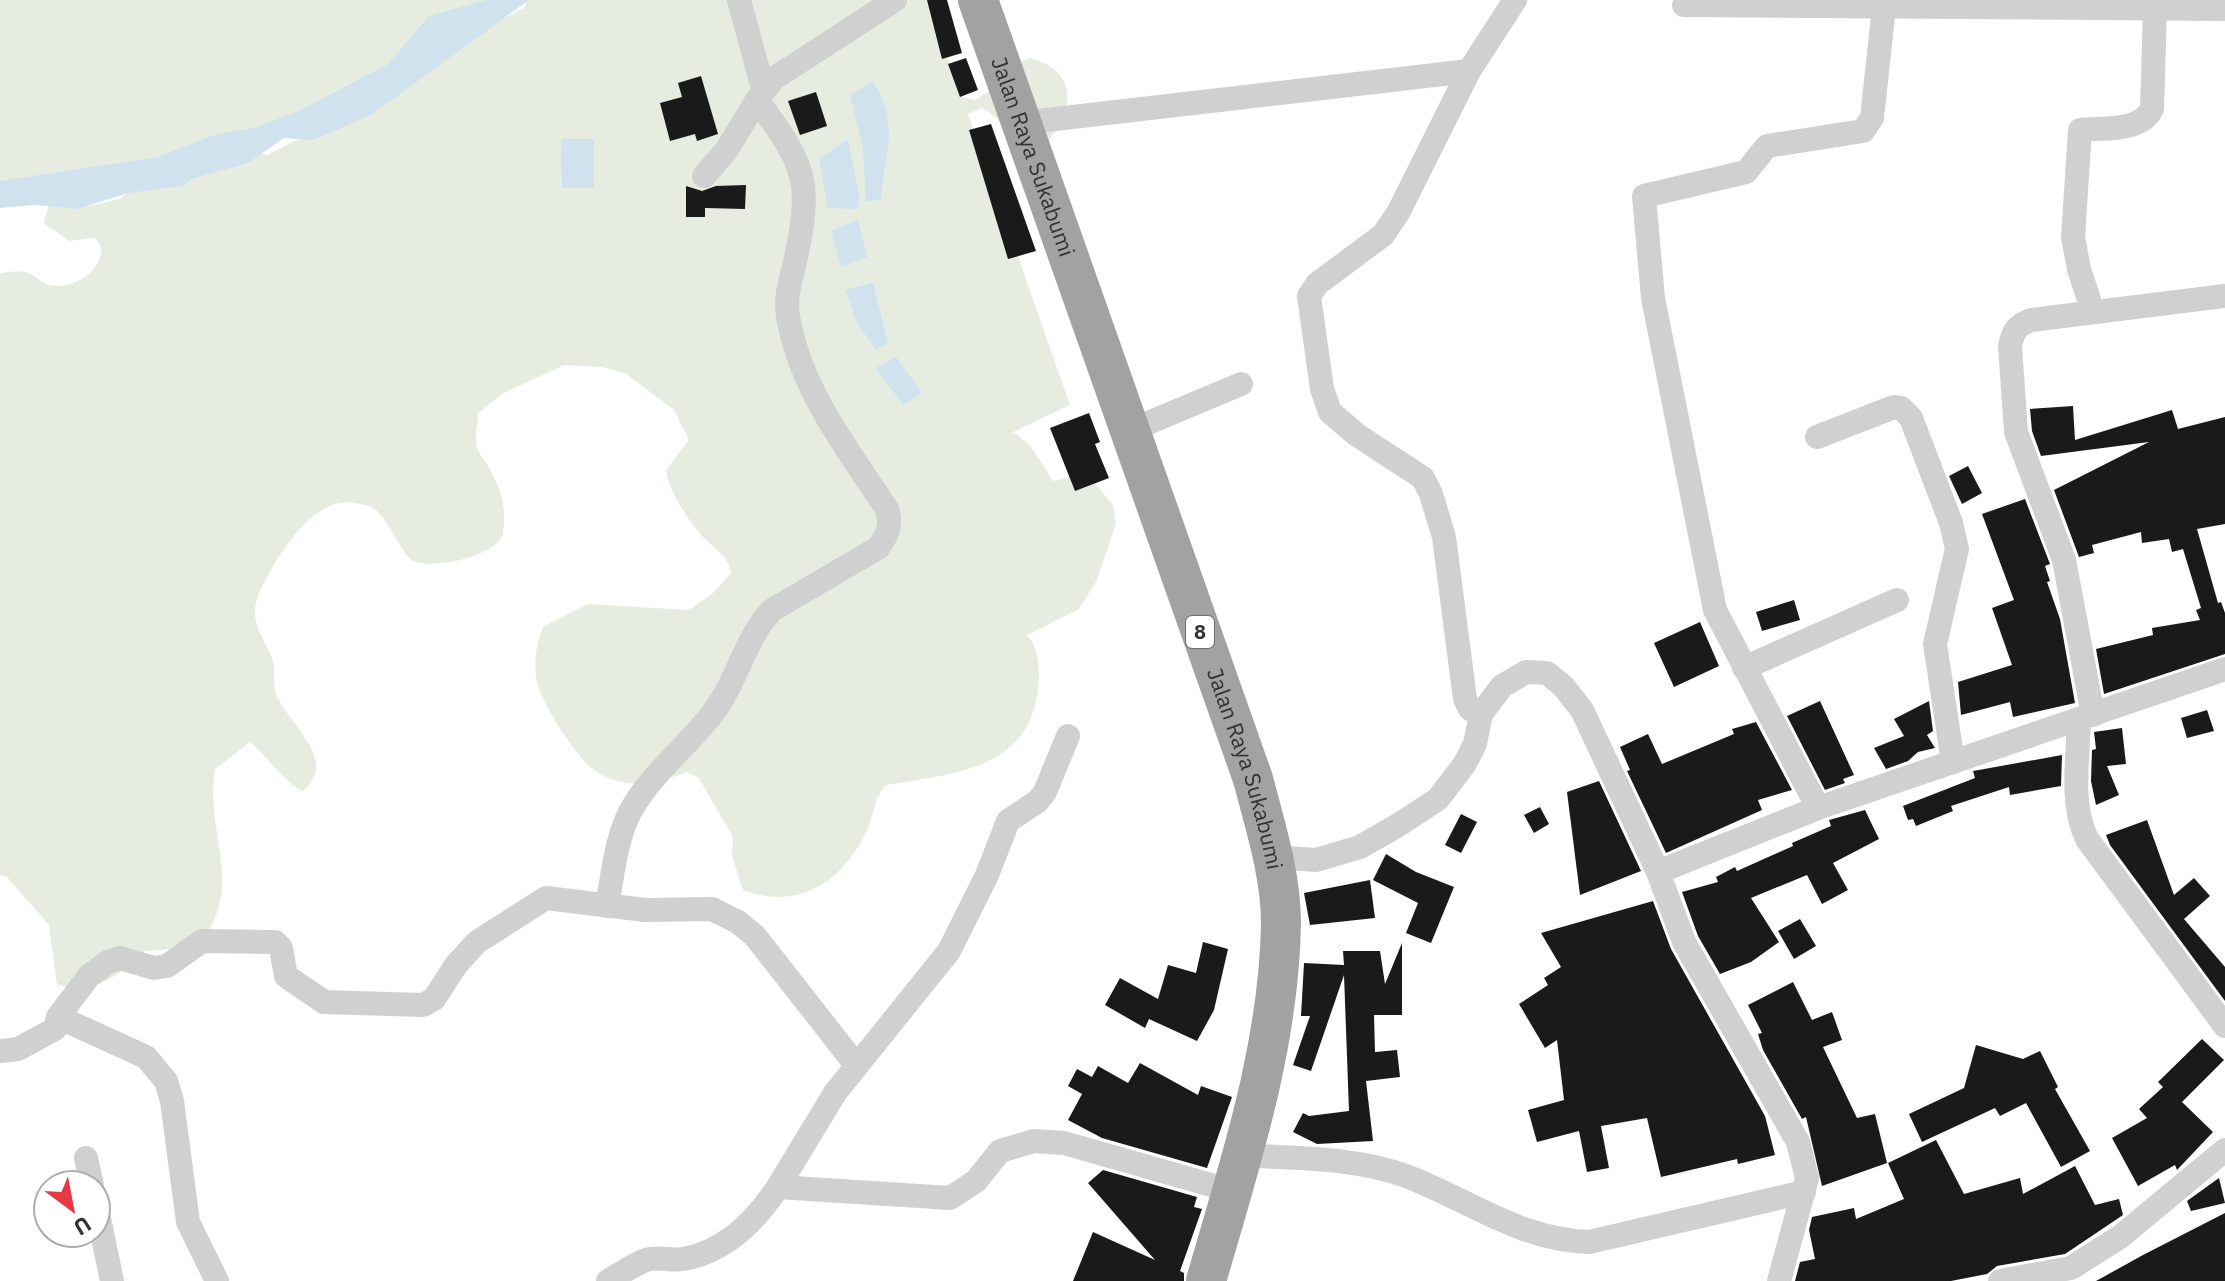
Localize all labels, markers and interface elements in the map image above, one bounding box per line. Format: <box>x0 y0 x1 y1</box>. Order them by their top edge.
street label: Jalan Raya Sukabumi <box>985 52 1082 260</box>
road number: 8 <box>1186 616 1214 648</box>
street label: Jalan Raya Sukabumi <box>1201 664 1290 872</box>
north arrow <box>32 1169 112 1249</box>
text: U <box>69 1210 97 1243</box>

